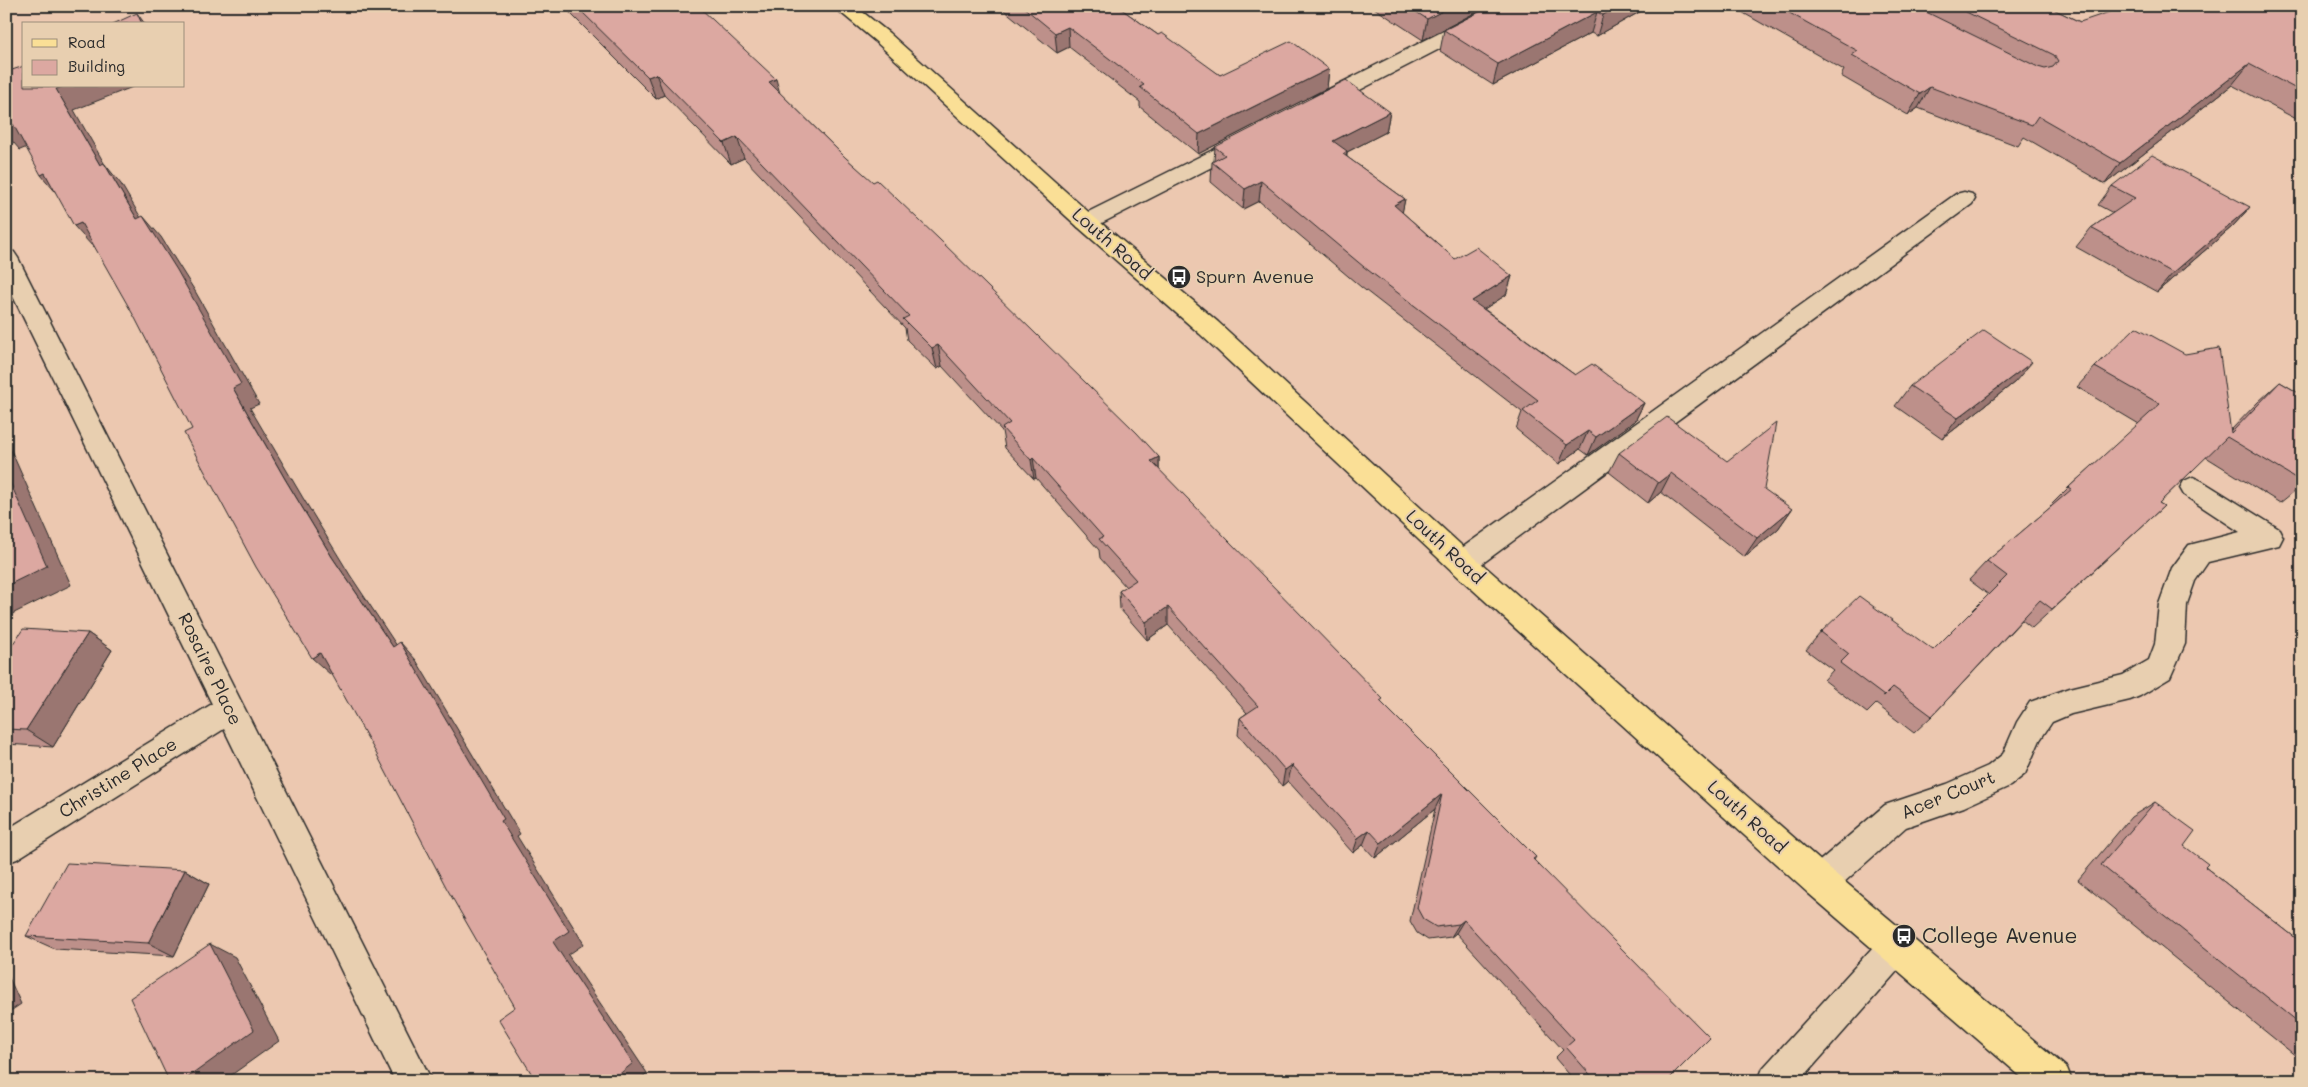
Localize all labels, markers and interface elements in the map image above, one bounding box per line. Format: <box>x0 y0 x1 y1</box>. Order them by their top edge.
legend <box>22 22 185 88</box>
text: Road <box>68 32 105 52</box>
text: Building <box>68 56 125 76</box>
street label: Louth Road <box>1068 202 1158 285</box>
bus stop icon: Spurn Avenue <box>1166 264 1192 290</box>
place label: Spurn Avenue <box>1196 264 1314 288</box>
street label: Louth Road <box>1401 504 1490 589</box>
street label: Rosaire Place <box>173 608 248 729</box>
street label: Christine Place <box>54 731 181 823</box>
street label: Acer Court <box>1897 764 1998 824</box>
street label: Louth Road <box>1703 774 1792 858</box>
place label: College Avenue <box>1922 921 2078 948</box>
bus stop icon: College Avenue <box>1891 923 1917 949</box>

